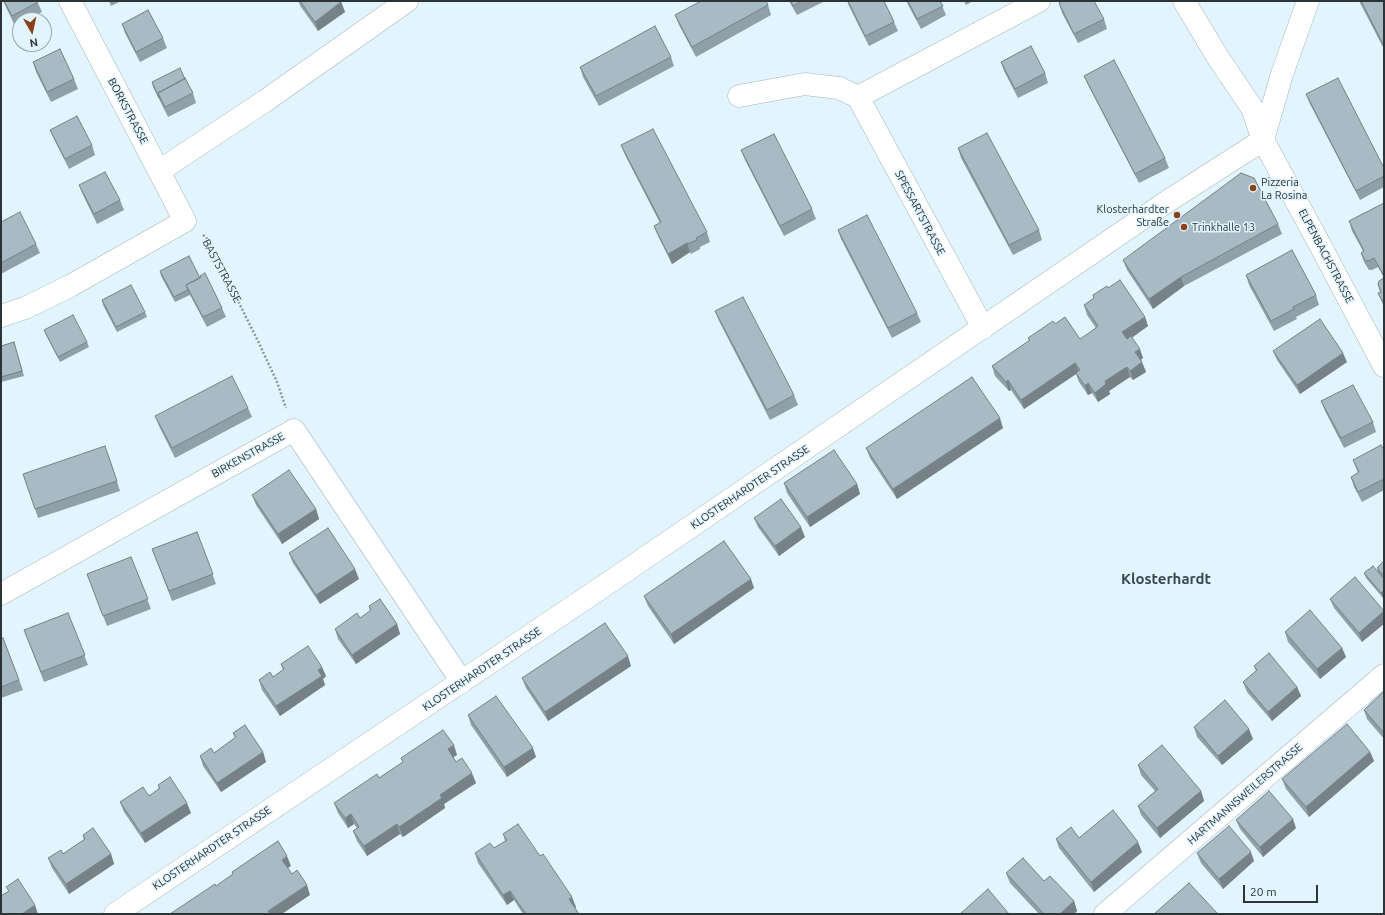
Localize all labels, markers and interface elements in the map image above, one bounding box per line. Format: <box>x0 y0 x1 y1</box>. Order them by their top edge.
north arrow <box>12 12 52 52</box>
text: N <box>29 36 39 49</box>
street label: BORKSTRASSE <box>105 76 151 146</box>
street label: SPESSARTSTRASSE <box>892 168 948 258</box>
place label: Pizzeria La Rosina <box>1261 175 1307 201</box>
marker: Pizzeria La Rosina <box>1248 183 1258 193</box>
place label: Klosterhardter Straße <box>1097 202 1169 228</box>
street label: ELPENBACHSTRASSE <box>1296 207 1356 305</box>
marker: Klosterhardter Straße <box>1172 210 1182 220</box>
place label: Trinkhalle 13 <box>1192 220 1255 234</box>
marker: Trinkhalle 13 <box>1179 222 1189 232</box>
street label: BASTSTRASSE <box>200 237 244 305</box>
street label: BIRKENSTRASSE <box>209 429 287 481</box>
street label: KLOSTERHARDTER STRASSE <box>688 442 812 532</box>
district label: Klosterhardt <box>1121 570 1211 588</box>
street label: KLOSTERHARDTER STRASSE <box>420 624 544 714</box>
street label: HARTMANNSWEILERSTRASSE <box>1185 741 1305 847</box>
street label: KLOSTERHARDTER STRASSE <box>150 803 274 893</box>
scale bar <box>1245 877 1320 903</box>
text: 20 m <box>1250 885 1277 898</box>

